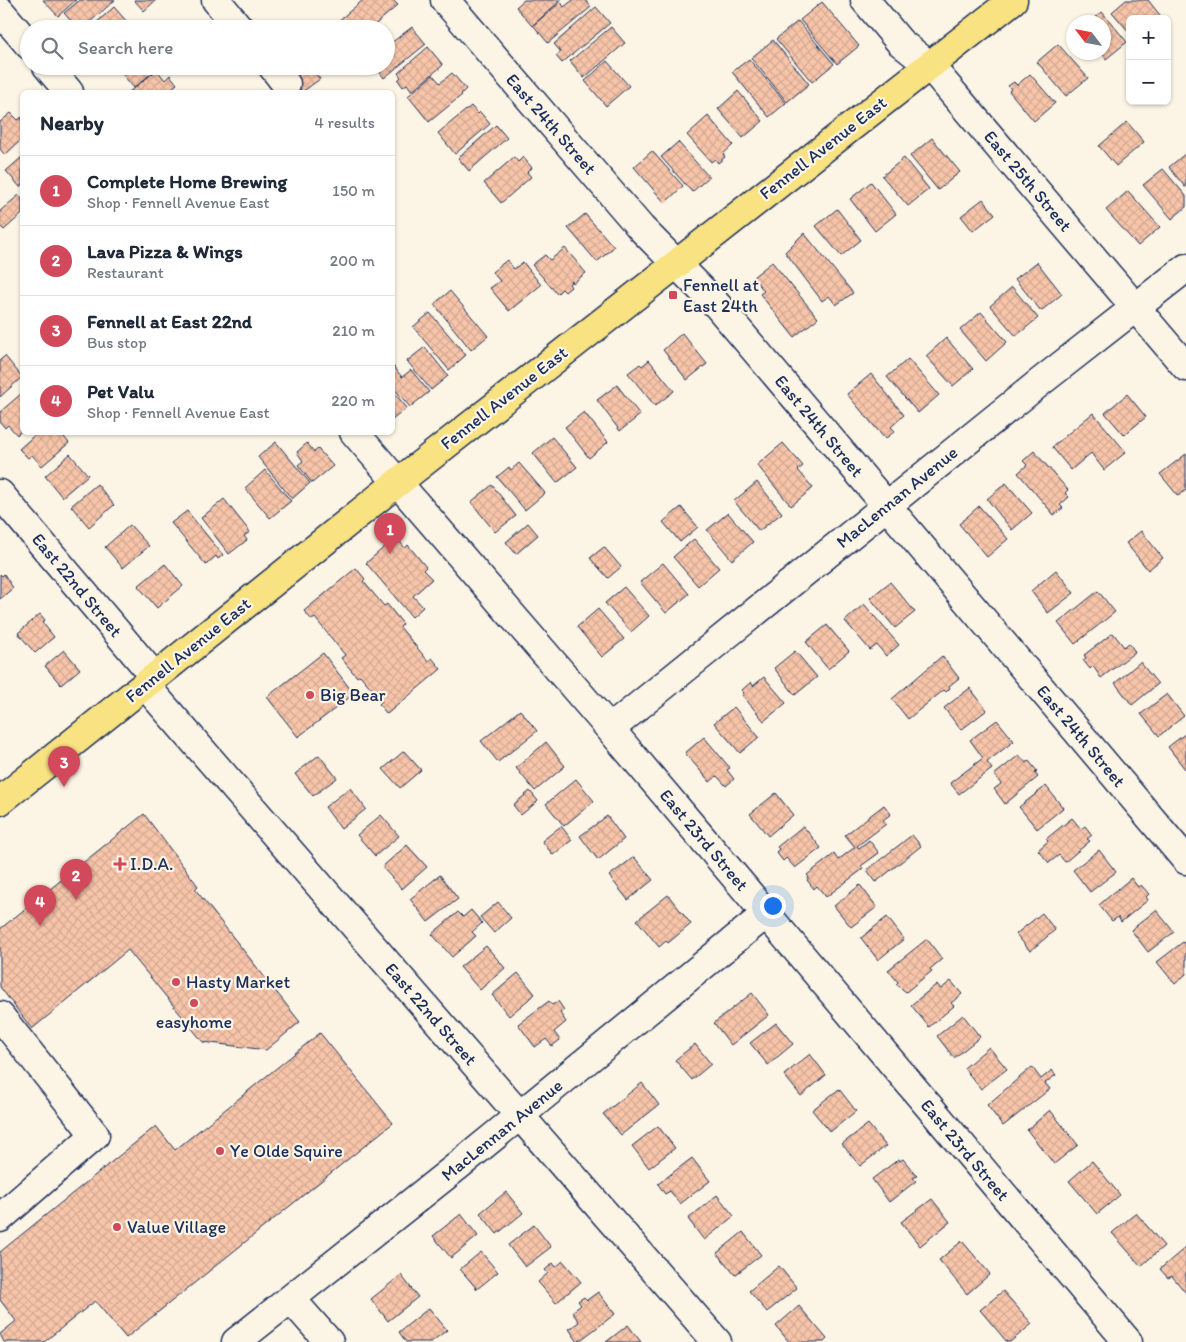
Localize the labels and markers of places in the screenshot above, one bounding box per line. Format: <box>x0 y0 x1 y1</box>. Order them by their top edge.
place label: Fennell at East 24th <box>683 274 759 317</box>
marker: Fennell at East 24th <box>667 289 679 301</box>
pin: 1 <box>374 513 406 554</box>
place label: Big Bear <box>320 684 386 706</box>
marker: Big Bear <box>304 689 316 701</box>
pin: 3 <box>48 746 80 787</box>
place label: I.D.A. <box>130 853 173 875</box>
marker: I.D.A. <box>114 858 126 870</box>
pin: 2 <box>60 859 92 900</box>
pin: 4 <box>24 885 56 926</box>
place label: Hasty Market <box>186 971 291 993</box>
marker: Hasty Market <box>170 976 182 988</box>
marker: easyhome <box>188 997 200 1009</box>
place label: easyhome <box>156 1011 232 1033</box>
place label: Ye Olde Squire <box>230 1140 343 1162</box>
marker: Ye Olde Squire <box>214 1145 226 1157</box>
place label: Value Village <box>127 1216 226 1238</box>
marker: Value Village <box>111 1221 123 1233</box>

